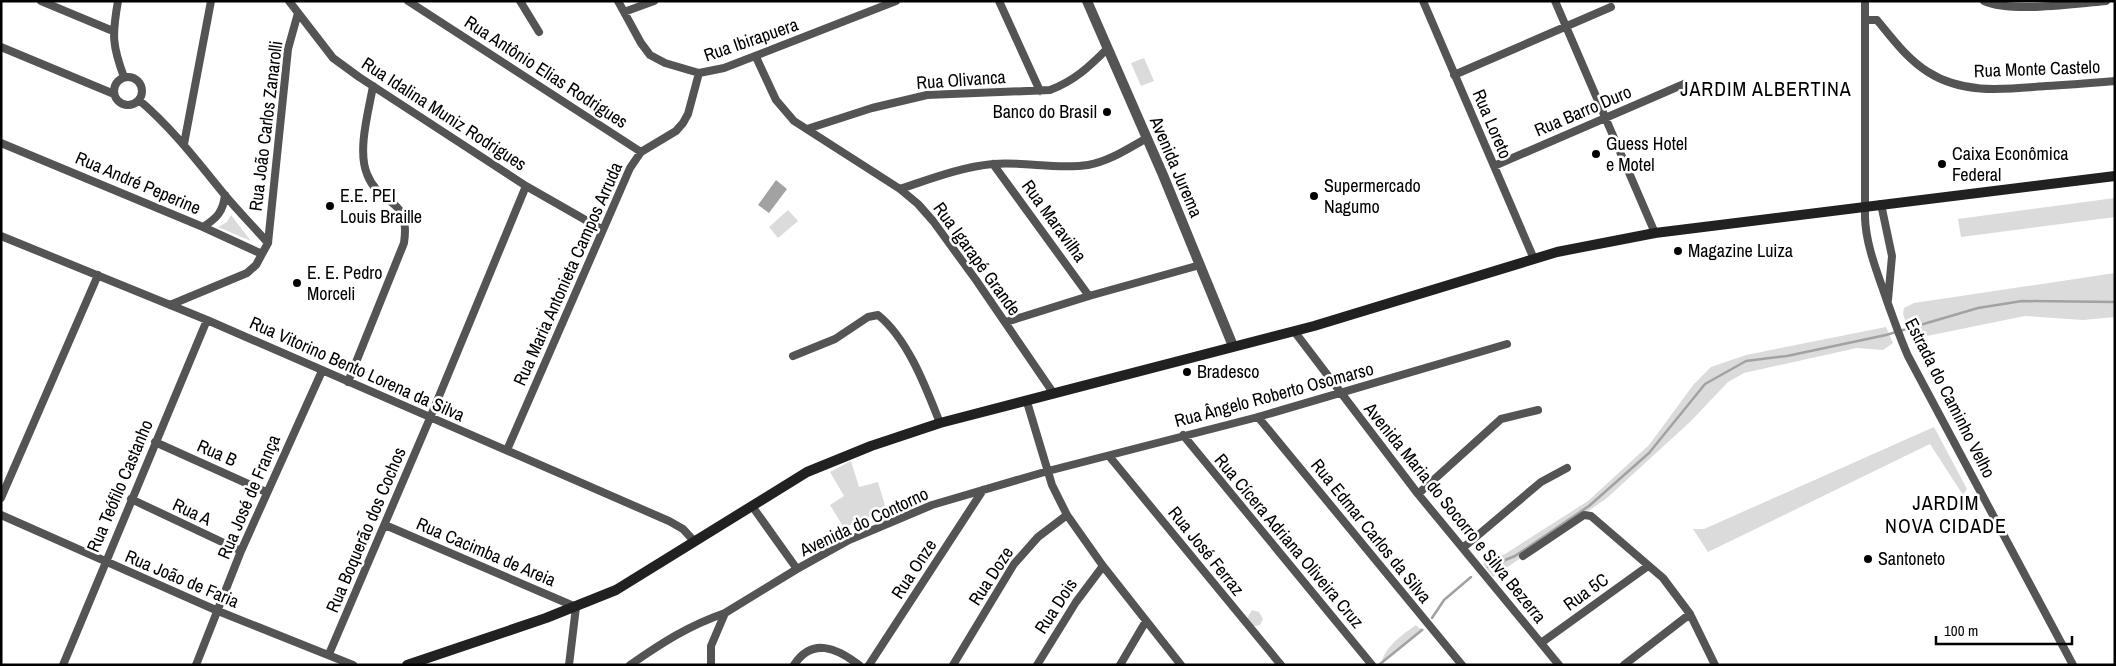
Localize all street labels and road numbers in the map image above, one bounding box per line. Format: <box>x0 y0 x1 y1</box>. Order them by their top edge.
street label: Rua Antônio Elias Rodrigues <box>460 9 633 134</box>
street label: Rua Ibirapuera <box>700 12 801 67</box>
street label: Rua João Carlos Zanarolli <box>243 39 288 213</box>
street label: Rua Idalina Muniz Rodrigues <box>357 51 532 176</box>
street label: Rua Monte Castelo <box>1973 54 2101 83</box>
street label: Rua Olivanca <box>915 64 1006 95</box>
street label: Rua Barro Duro <box>1530 79 1635 142</box>
street label: Rua Loreto <box>1467 85 1518 162</box>
street label: Avenida Jurema <box>1144 112 1209 221</box>
street label: Rua André Peperine <box>72 145 205 220</box>
street label: Rua Maria Antonieta Campos Arruda <box>507 158 628 389</box>
street label: Rua Maravilha <box>1016 175 1093 267</box>
street label: Rua Igarapé Grande <box>928 197 1027 320</box>
street label: Rua Vitorino Bento Lorena da Silva <box>246 310 469 427</box>
street label: Estrada do Caminho Velho <box>1899 314 2002 482</box>
street label: Rua Ângelo Roberto Osomarso <box>1172 356 1376 433</box>
street label: Avenida Maria do Socorro e Silva Bezerra <box>1358 396 1552 628</box>
street label: Rua Teófilo Castanho <box>80 416 159 556</box>
street label: Rua José de França <box>211 431 286 563</box>
street label: Rua B <box>193 433 241 472</box>
street label: Rua Boquerão dos Cochos <box>319 443 412 616</box>
street label: Rua Cícera Adriana Oliveira Cruz <box>1209 448 1370 633</box>
street label: Rua Edmar Carlos da Silva <box>1305 453 1437 608</box>
street label: Avenida do Contorno <box>794 481 932 563</box>
street label: Rua A <box>169 492 216 531</box>
street label: Rua José Ferraz <box>1163 501 1250 601</box>
street label: Rua Cacimba de Areia <box>413 511 560 592</box>
street label: Rua Onze <box>885 534 942 603</box>
street label: Rua Doze <box>962 541 1019 610</box>
street label: Rua João de Faria <box>121 543 243 614</box>
street label: Rua 5C <box>1558 567 1613 616</box>
street label: Rua Dois <box>1028 573 1083 638</box>

